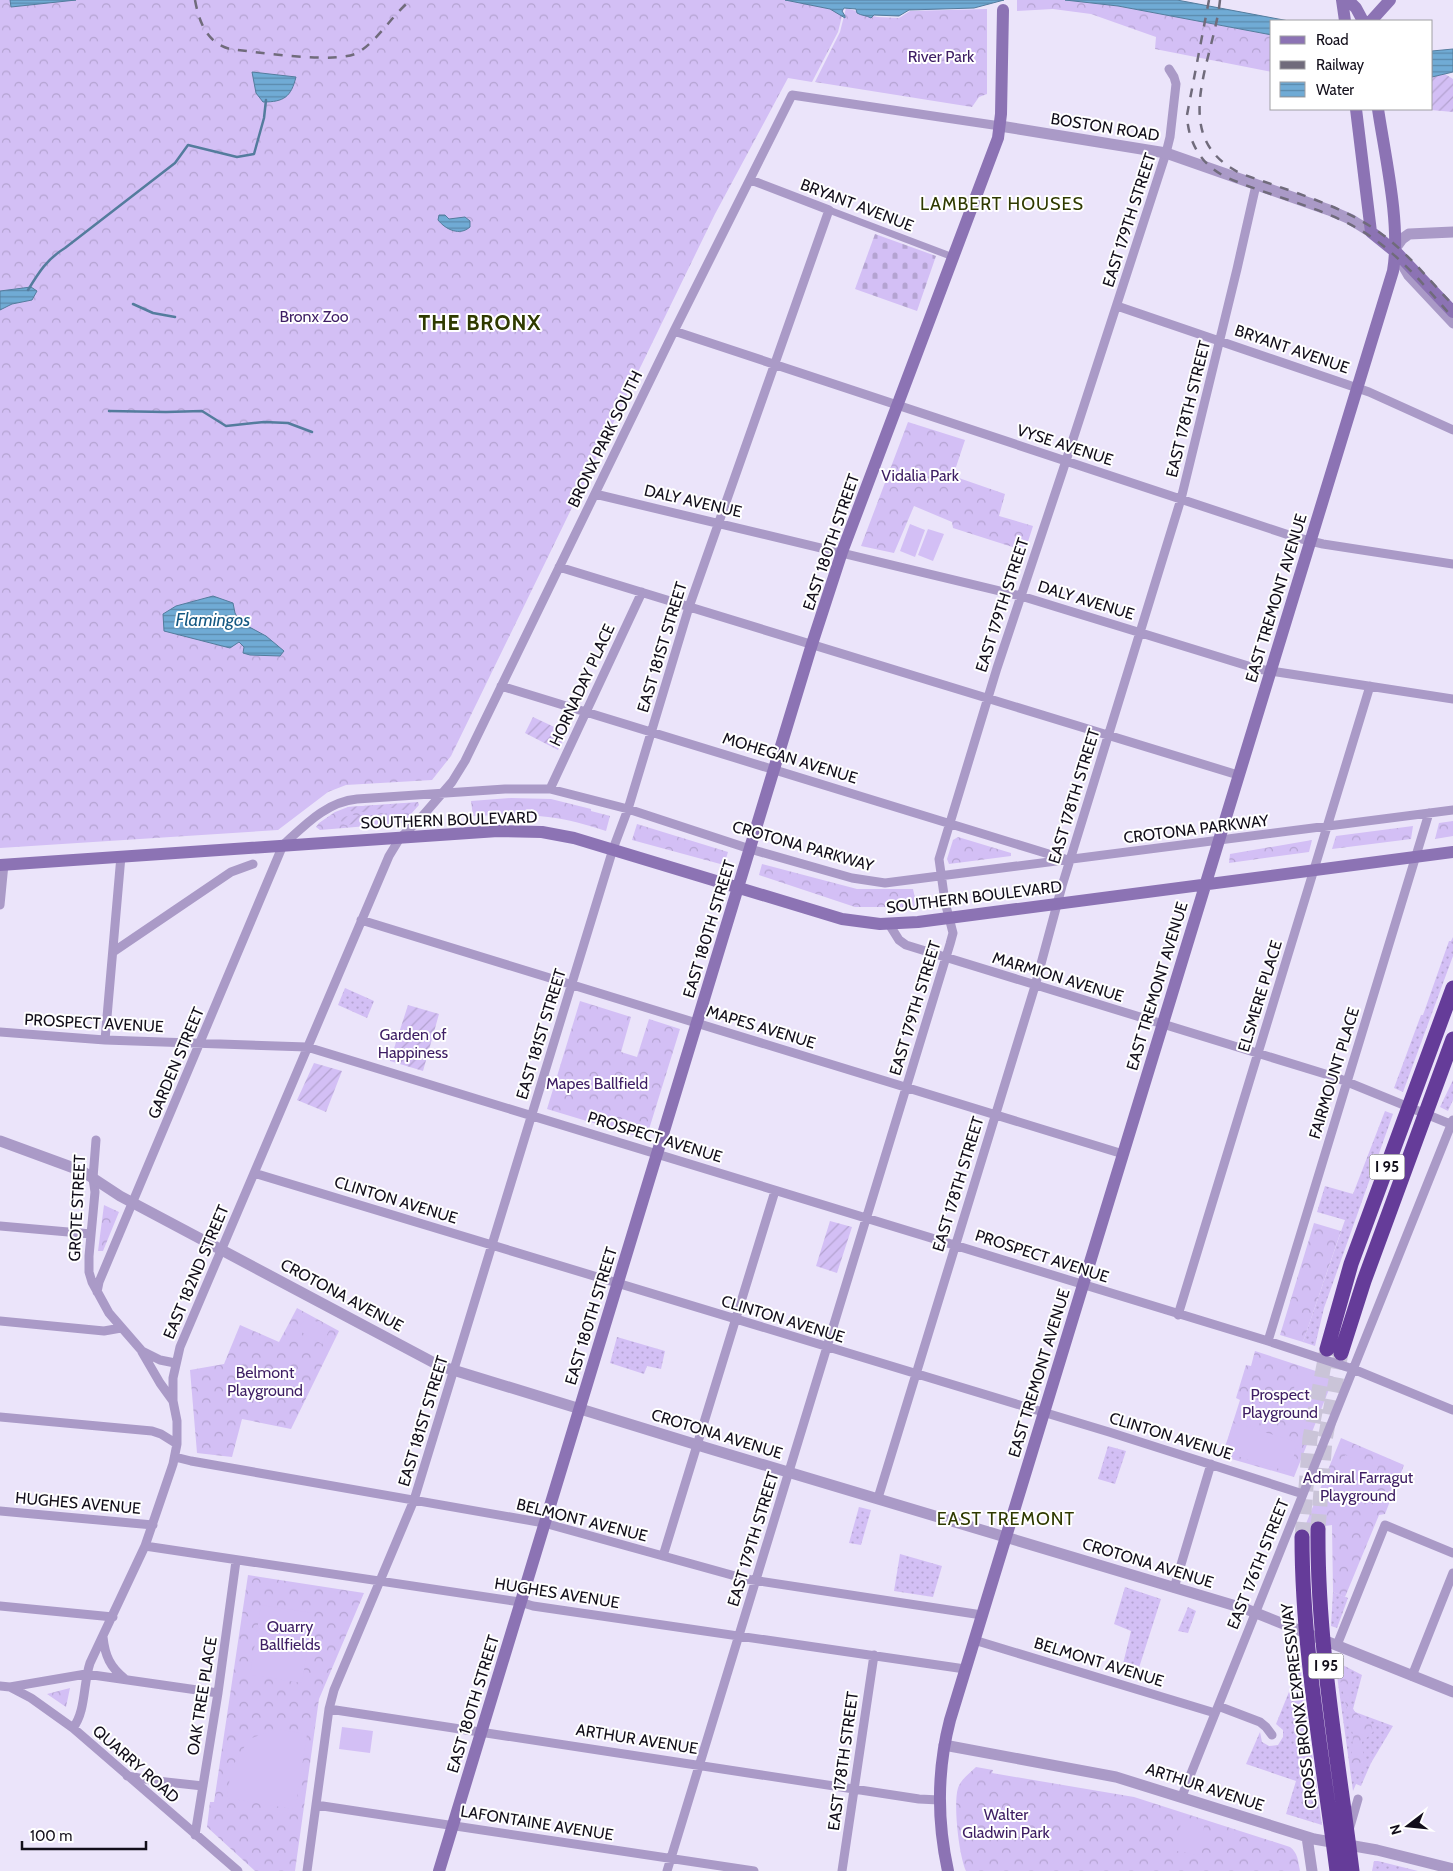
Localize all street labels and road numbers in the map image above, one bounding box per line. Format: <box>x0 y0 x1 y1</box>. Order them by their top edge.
street label: BOSTON ROAD <box>1049 109 1161 145</box>
street label: EAST 179TH STREET <box>1098 150 1160 289</box>
street label: BRYANT AVENUE <box>798 175 916 235</box>
street label: BRYANT AVENUE <box>1232 321 1352 378</box>
street label: EAST 178TH STREET <box>1162 338 1214 479</box>
street label: BRONX PARK SOUTH <box>564 368 646 510</box>
street label: VYSE AVENUE <box>1014 421 1116 470</box>
street label: EAST 180TH STREET <box>799 471 863 613</box>
street label: DALY AVENUE <box>642 481 744 522</box>
street label: EAST TREMONT AVENUE <box>1241 511 1311 685</box>
street label: EAST 179TH STREET <box>971 535 1033 674</box>
street label: DALY AVENUE <box>1035 576 1137 624</box>
street label: EAST 181ST STREET <box>633 579 691 715</box>
street label: HORNADAY PLACE <box>545 621 619 749</box>
street label: EAST 178TH STREET <box>1044 726 1104 866</box>
street label: MOHEGAN AVENUE <box>720 728 860 788</box>
street label: SOUTHERN BOULEVARD <box>360 807 538 833</box>
street label: CROTONA PARKWAY <box>1122 811 1271 847</box>
street label: CROTONA PARKWAY <box>730 817 877 876</box>
street label: EAST 180TH STREET <box>679 857 739 1000</box>
street label: SOUTHERN BOULEVARD <box>885 877 1063 917</box>
street label: EAST TREMONT AVENUE <box>1122 899 1192 1073</box>
street label: EAST 179TH STREET <box>885 938 945 1078</box>
street label: ELSMERE PLACE <box>1234 938 1286 1054</box>
street label: MARMION AVENUE <box>990 948 1126 1006</box>
street label: EAST 181ST STREET <box>512 966 570 1102</box>
street label: MAPES AVENUE <box>704 1001 818 1053</box>
street label: GARDEN STREET <box>144 1004 208 1122</box>
street label: FAIRMOUNT PLACE <box>1305 1005 1363 1141</box>
street label: PROSPECT AVENUE <box>24 1010 164 1036</box>
street label: PROSPECT AVENUE <box>585 1107 725 1167</box>
street label: EAST 178TH STREET <box>928 1114 988 1254</box>
street label: GROTE STREET <box>65 1154 89 1262</box>
road number: I 95 <box>1370 1154 1404 1180</box>
street label: CLINTON AVENUE <box>332 1172 460 1228</box>
street label: EAST 182ND STREET <box>159 1202 233 1342</box>
street label: PROSPECT AVENUE <box>973 1225 1111 1287</box>
street label: EAST 180TH STREET <box>561 1244 621 1387</box>
street label: CROTONA AVENUE <box>277 1255 407 1335</box>
street label: EAST TREMONT AVENUE <box>1004 1286 1074 1460</box>
street label: CLINTON AVENUE <box>719 1291 847 1347</box>
street label: EAST 181ST STREET <box>394 1353 452 1489</box>
street label: CROTONA AVENUE <box>649 1405 785 1463</box>
street label: CLINTON AVENUE <box>1107 1408 1235 1464</box>
street label: EAST 179TH STREET <box>723 1469 783 1609</box>
street label: HUGHES AVENUE <box>14 1488 142 1518</box>
street label: BELMONT AVENUE <box>514 1495 650 1546</box>
street label: EAST 176TH STREET <box>1223 1496 1293 1632</box>
street label: CROTONA AVENUE <box>1080 1534 1216 1592</box>
street label: HUGHES AVENUE <box>493 1574 621 1612</box>
street label: CROSS BRONX EXPRESSWAY <box>1277 1601 1321 1810</box>
street label: EAST 180TH STREET <box>443 1632 503 1775</box>
street label: BELMONT AVENUE <box>1032 1633 1166 1691</box>
street label: OAK TREE PLACE <box>183 1635 221 1757</box>
road number: I 95 <box>1308 1654 1344 1678</box>
street label: EAST 178TH STREET <box>824 1690 862 1832</box>
street label: ARTHUR AVENUE <box>575 1720 700 1758</box>
street label: QUARRY ROAD <box>89 1721 183 1807</box>
street label: ARTHUR AVENUE <box>1143 1759 1267 1815</box>
street label: LAFONTAINE AVENUE <box>459 1802 615 1844</box>

